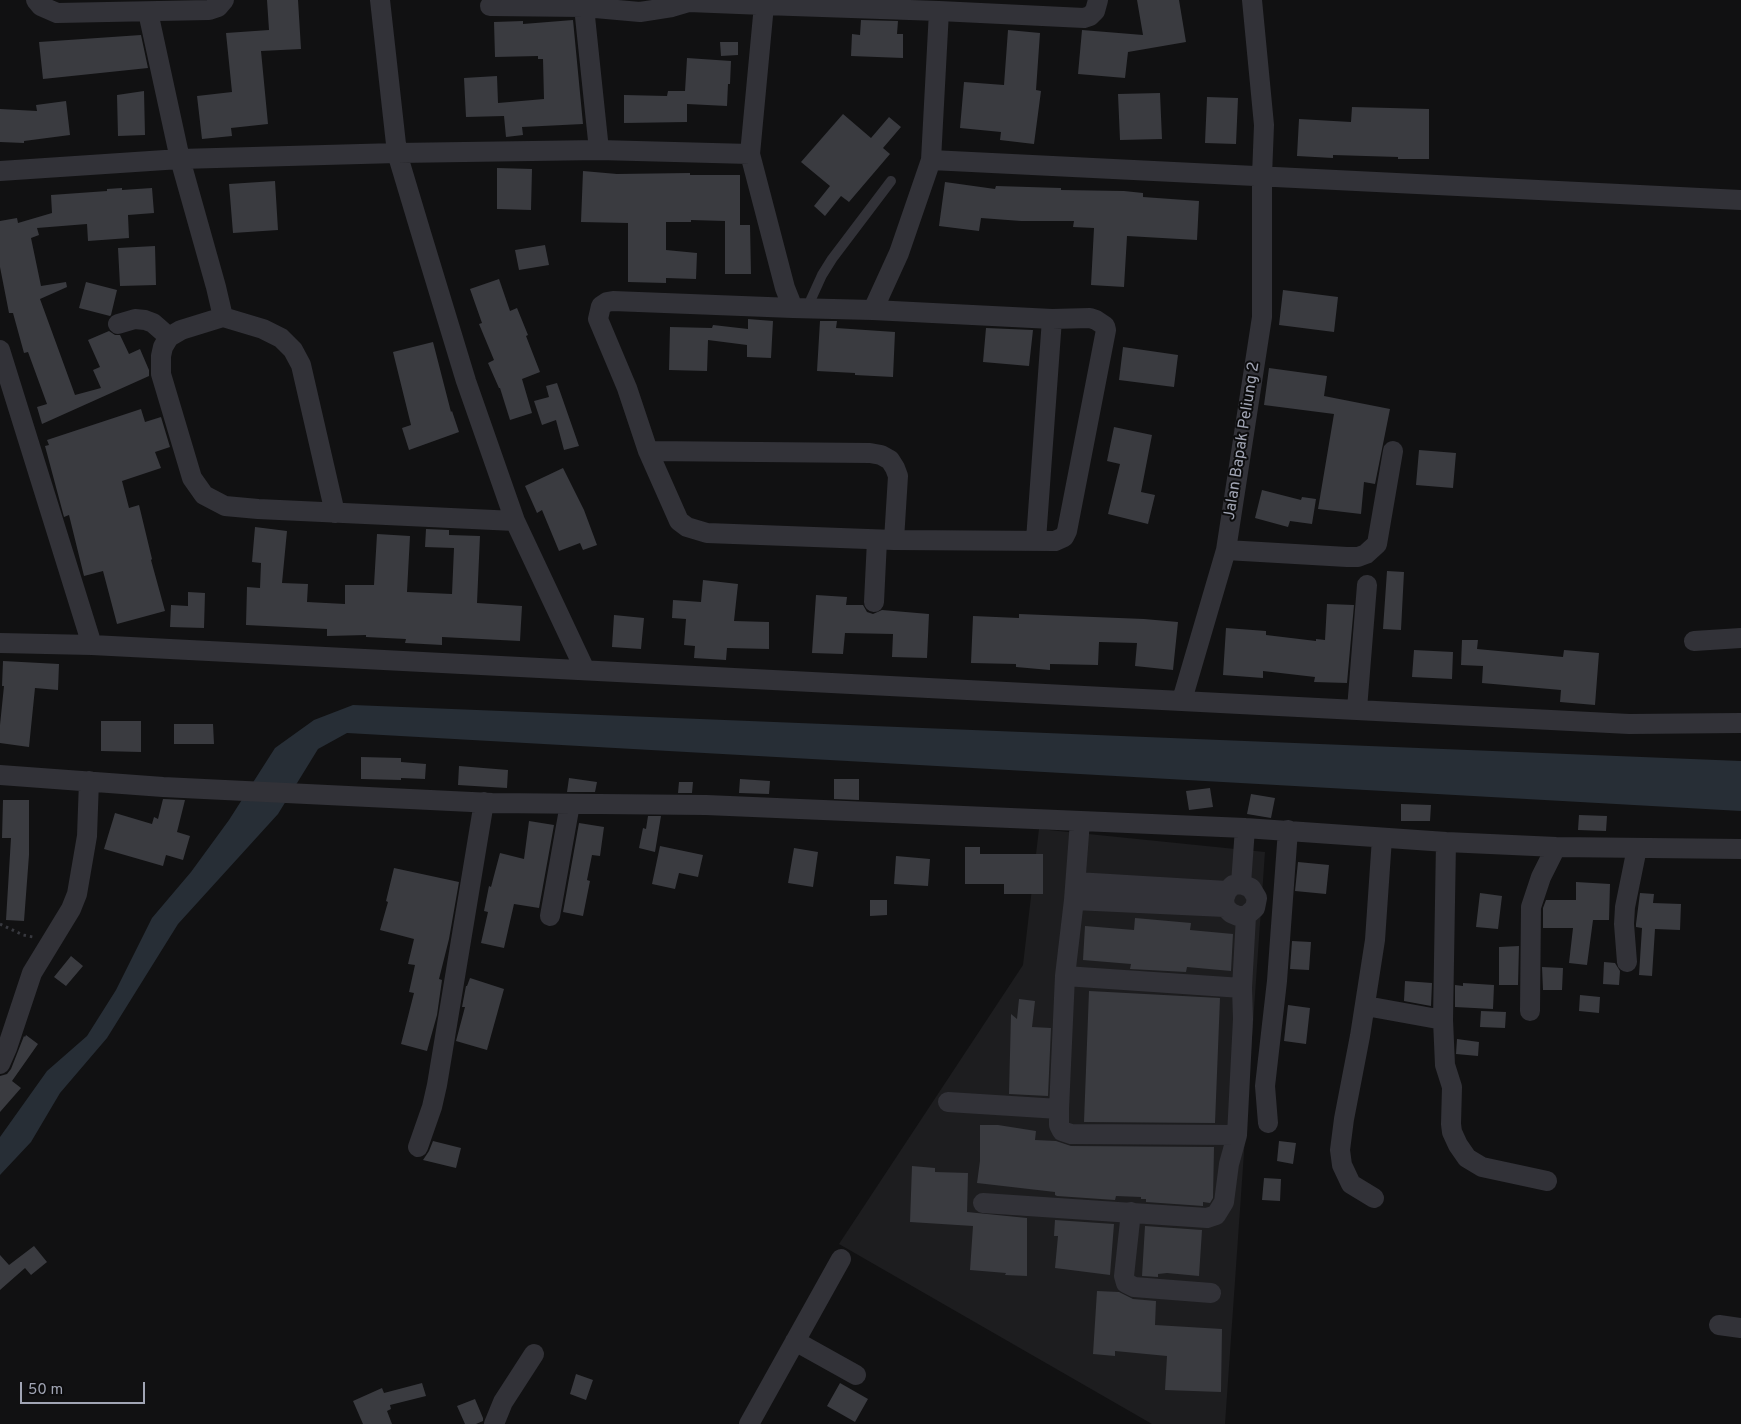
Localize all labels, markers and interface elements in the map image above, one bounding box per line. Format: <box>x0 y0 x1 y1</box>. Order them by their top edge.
street label: Jalan Bapak Peliung 2 <box>1221 361 1265 521</box>
scale bar <box>22 1372 148 1404</box>
text: 50 m <box>28 1381 63 1400</box>

